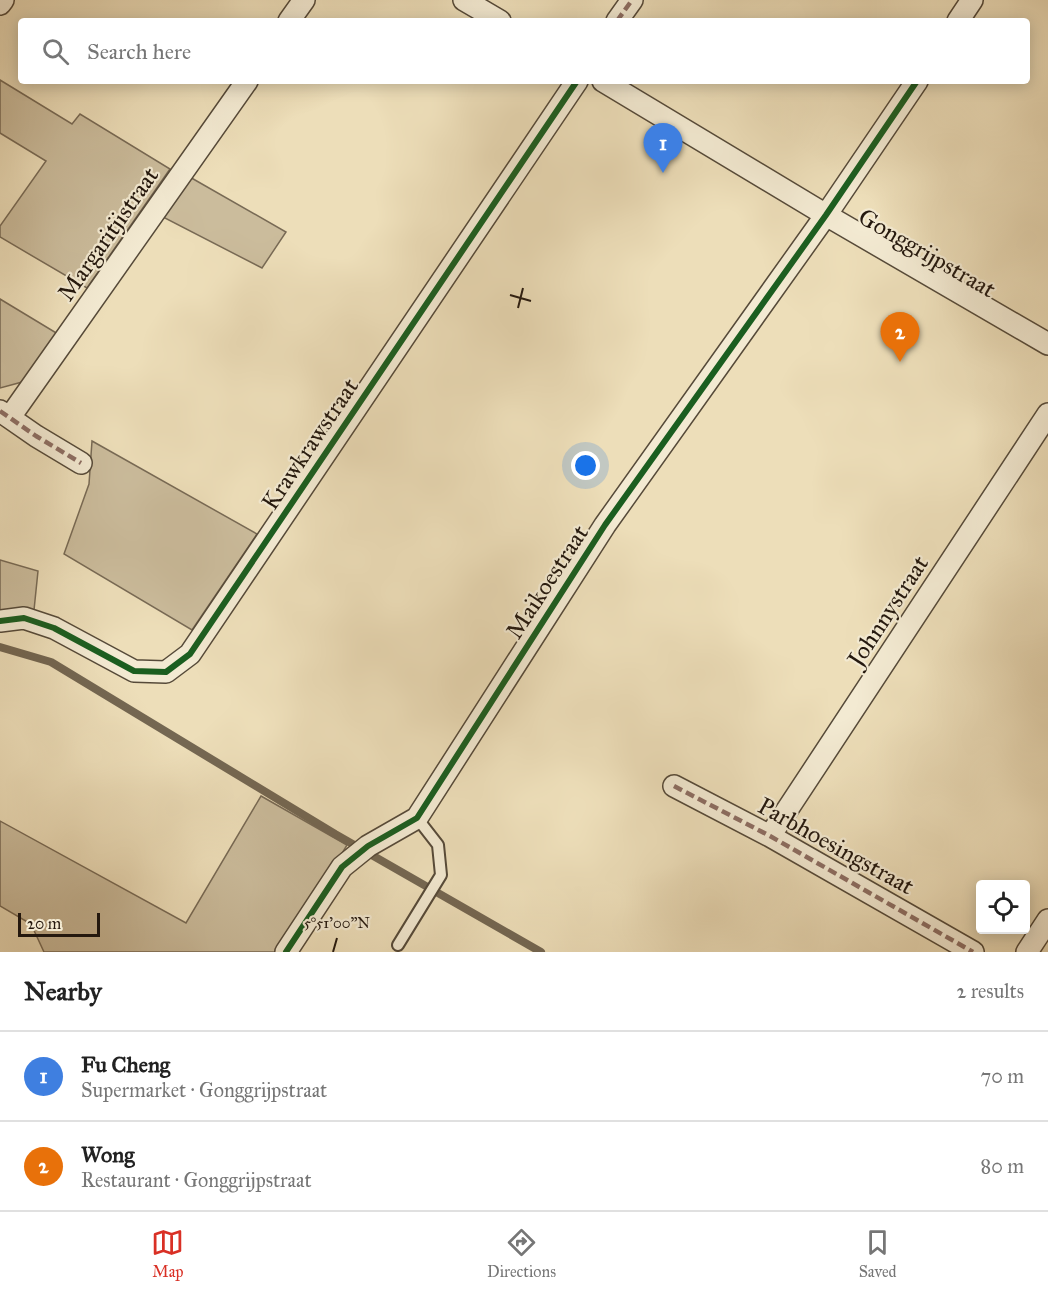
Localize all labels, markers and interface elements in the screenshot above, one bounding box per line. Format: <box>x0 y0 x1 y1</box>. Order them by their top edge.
search box <box>18 18 1030 84</box>
icon: search <box>39 35 72 68</box>
text: Search here <box>87 38 191 65</box>
pin: 1 <box>644 124 682 173</box>
street label: Margaritjistraat <box>51 161 165 307</box>
street label: Gonggrijpstraat <box>853 202 1001 305</box>
pin: 2 <box>880 312 920 362</box>
street label: Krawkrawstraat <box>255 372 365 516</box>
your location <box>571 451 600 480</box>
street label: Maikoestraat <box>499 519 595 645</box>
street label: Johnnystraat <box>839 549 935 675</box>
street label: Parbhoesingstraat <box>753 791 920 902</box>
map controls <box>976 880 1030 934</box>
button: locate <box>976 880 1030 934</box>
scale bar <box>18 910 100 938</box>
text: 20 m <box>27 914 61 933</box>
text: 5°51'00"N <box>304 914 370 932</box>
text: Nearby <box>24 975 102 1007</box>
text: 2 results <box>956 979 1024 1003</box>
text: Fu Cheng <box>81 1051 170 1078</box>
text: 1 <box>40 1064 47 1088</box>
text: 70 m <box>981 1064 1024 1088</box>
text: Supermarket · Gonggrijpstraat <box>81 1078 327 1102</box>
text: Wong <box>81 1141 134 1168</box>
text: 2 <box>39 1154 48 1178</box>
text: 80 m <box>981 1154 1024 1178</box>
text: Restaurant · Gonggrijpstraat <box>81 1168 312 1192</box>
tab: Map <box>151 1226 184 1281</box>
tab: Directions <box>487 1226 556 1281</box>
tab: Saved <box>859 1226 897 1281</box>

